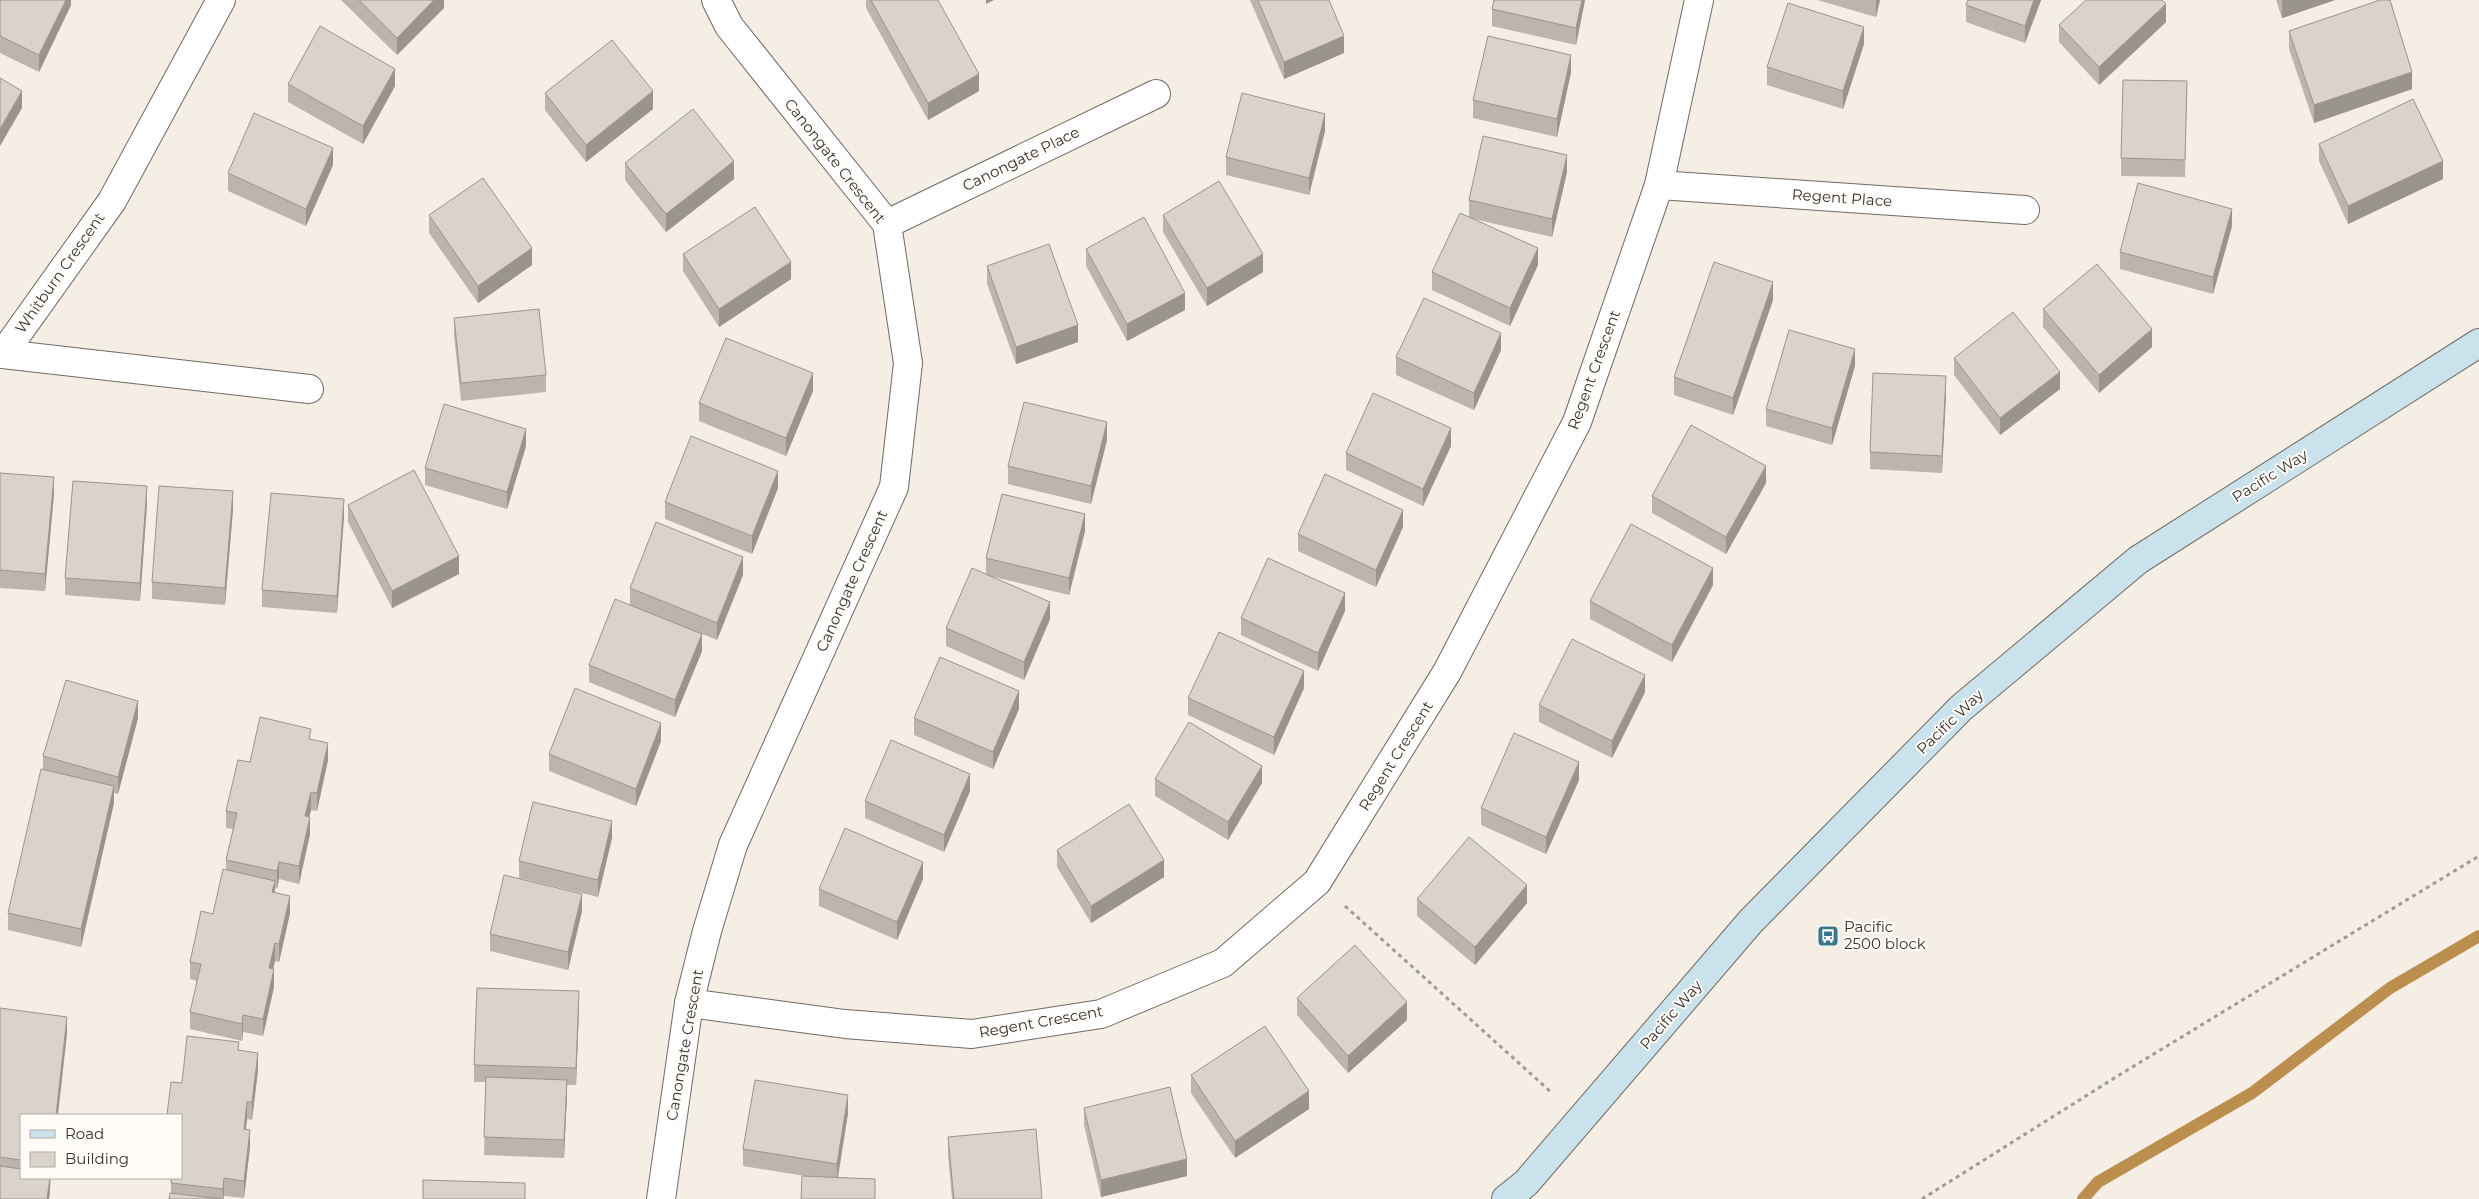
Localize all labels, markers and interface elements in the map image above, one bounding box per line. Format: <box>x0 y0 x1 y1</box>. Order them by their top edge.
street label: Canongate Crescent <box>781 94 890 227</box>
street label: Canongate Place <box>959 122 1082 195</box>
street label: Regent Place <box>1791 185 1893 210</box>
street label: Whitburn Crescent <box>11 209 108 337</box>
street label: Regent Crescent <box>1563 307 1624 432</box>
street label: Pacific Way <box>2228 444 2312 506</box>
street label: Canongate Crescent <box>812 507 891 655</box>
street label: Pacific Way <box>1912 684 1988 758</box>
street label: Regent Crescent <box>1354 697 1437 814</box>
place label: Pacific 2500 block <box>1844 917 1926 953</box>
bus stop icon: Pacific 2500 block <box>1816 924 1840 948</box>
street label: Canongate Crescent <box>662 968 707 1122</box>
street label: Pacific Way <box>1635 975 1706 1053</box>
street label: Regent Crescent <box>977 1001 1105 1042</box>
legend <box>20 1114 182 1179</box>
text: Road <box>65 1124 104 1143</box>
text: Building <box>65 1149 129 1168</box>

